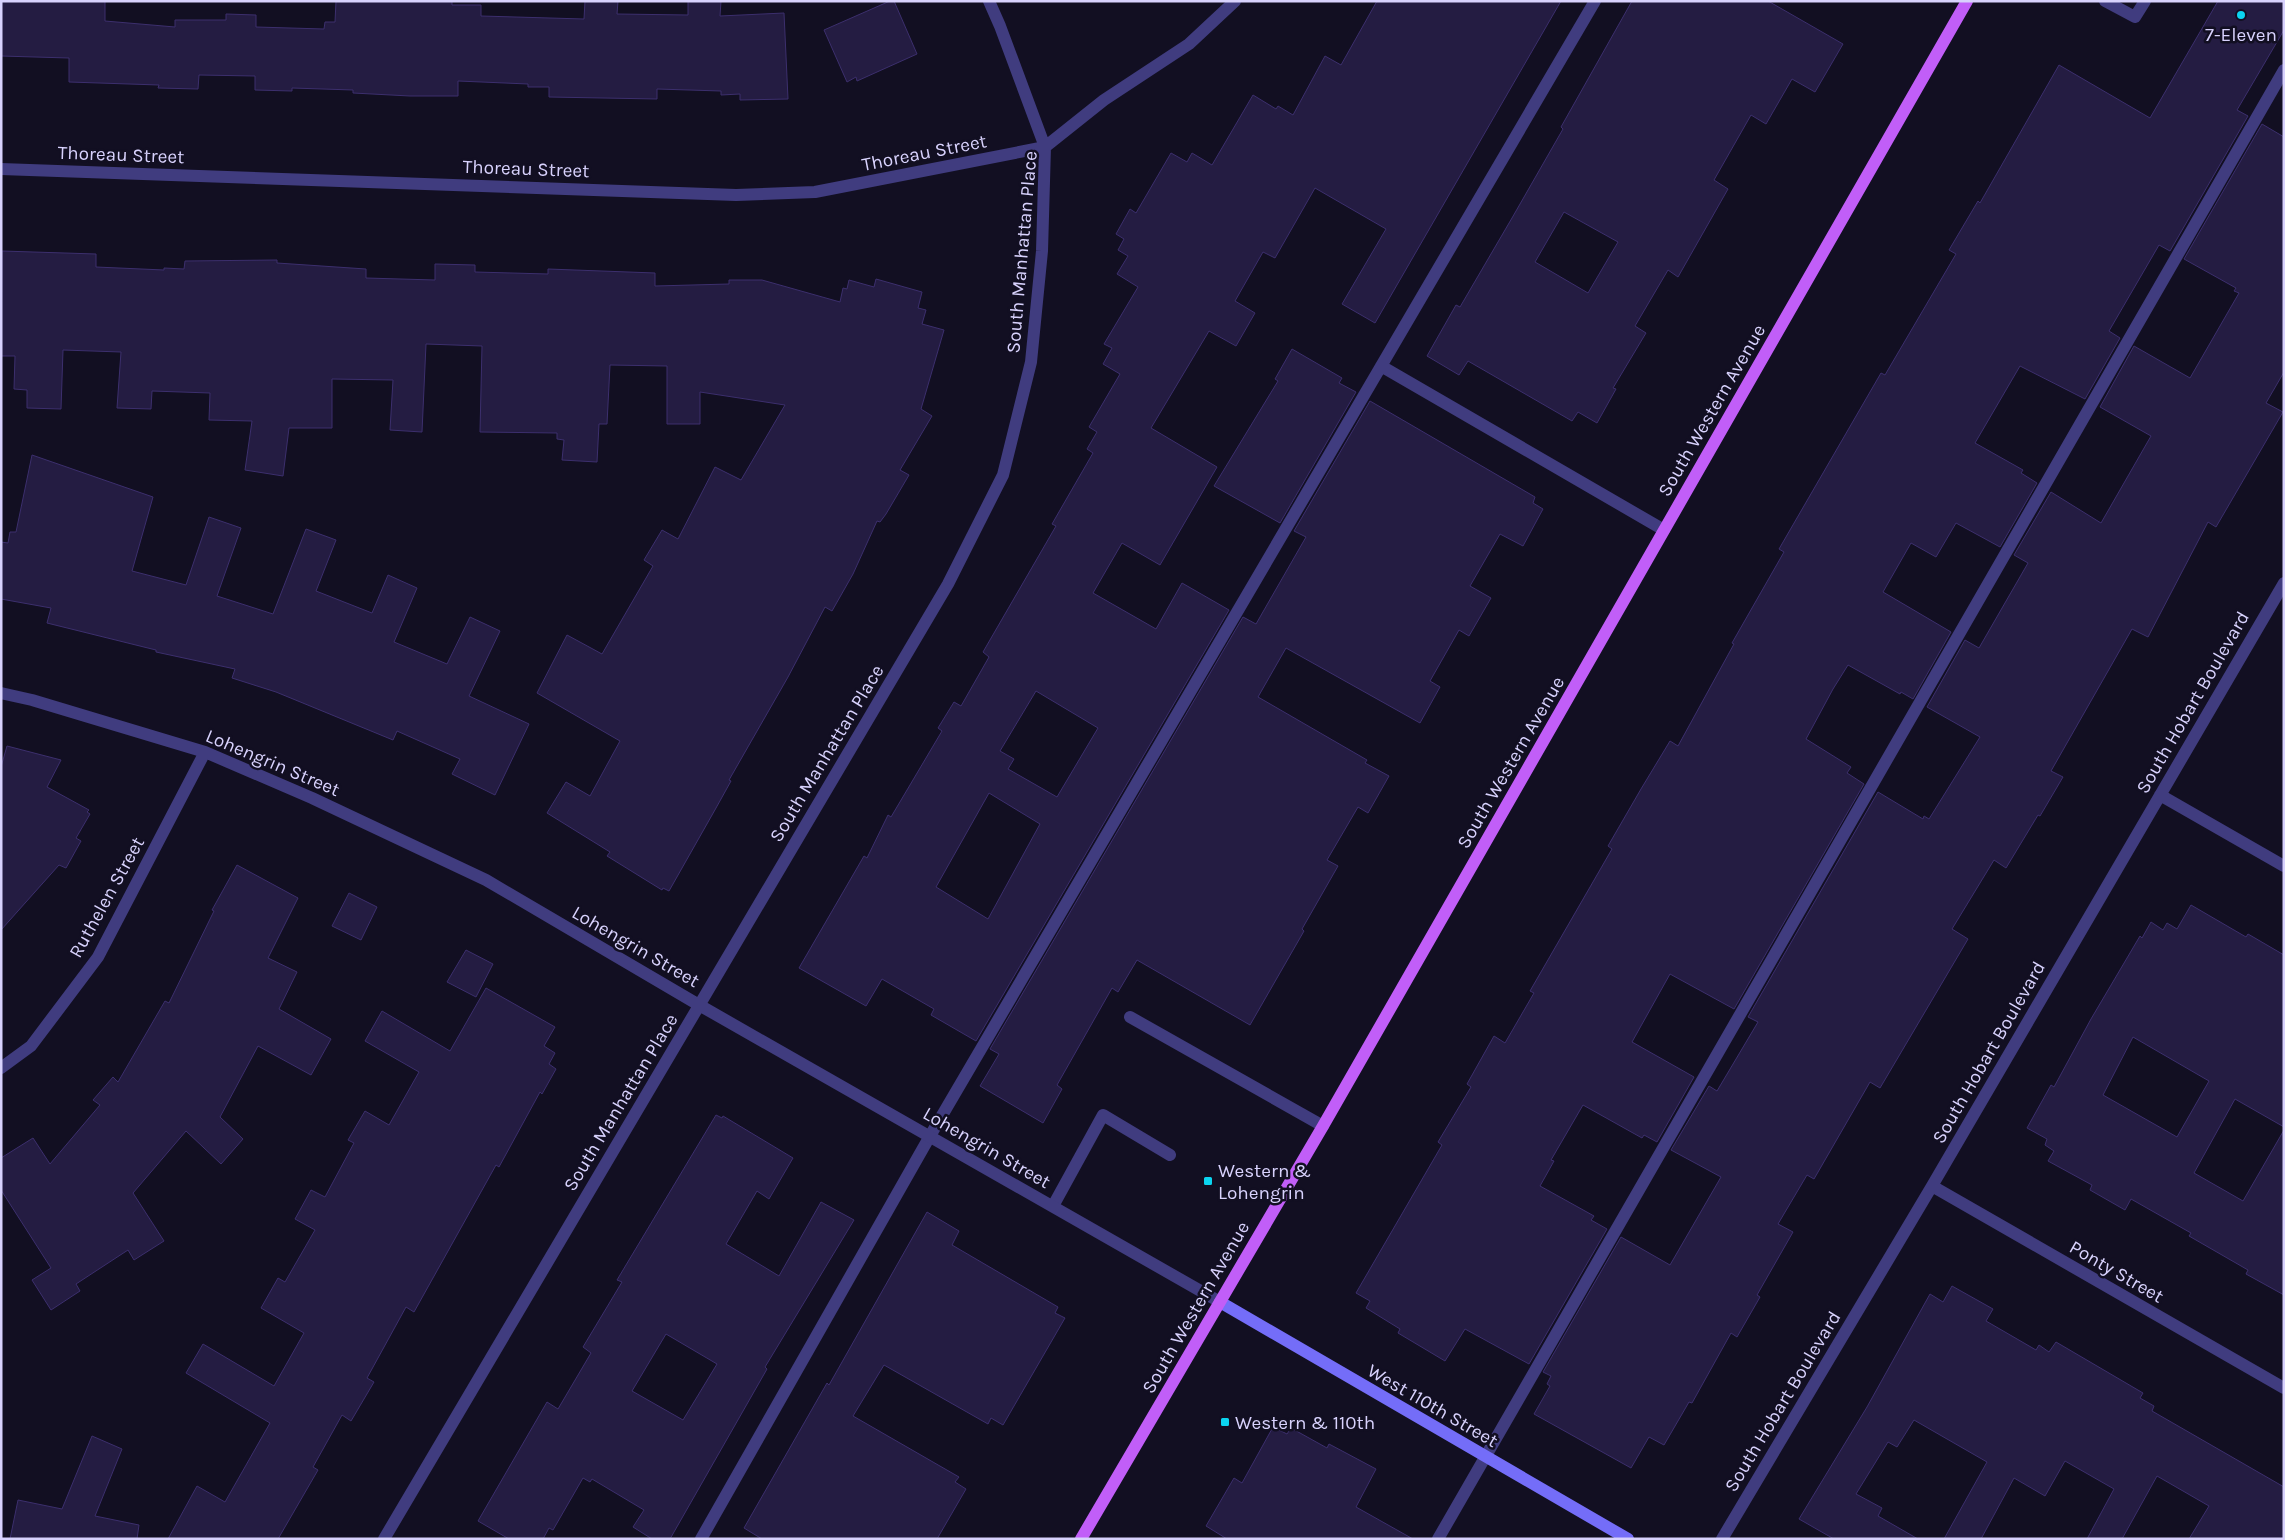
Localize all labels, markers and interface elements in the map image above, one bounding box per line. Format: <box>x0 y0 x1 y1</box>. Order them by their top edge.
marker: 7-Eleven <box>2235 9 2247 21</box>
place label: 7-Eleven <box>2205 24 2277 46</box>
street label: Thoreau Street <box>860 130 988 176</box>
street label: Thoreau Street <box>57 142 185 168</box>
street label: South Manhattan Place <box>1002 150 1042 354</box>
street label: Thoreau Street <box>462 156 590 182</box>
street label: South Western Avenue <box>1654 321 1770 500</box>
street label: South Hobart Boulevard <box>2132 607 2254 798</box>
street label: South Manhattan Place <box>765 661 889 846</box>
street label: South Western Avenue <box>1453 673 1569 852</box>
street label: Lohengrin Street <box>202 725 343 801</box>
street label: Ruthelen Street <box>65 833 149 962</box>
street label: Lohengrin Street <box>568 901 703 992</box>
street label: South Hobart Boulevard <box>1928 957 2050 1148</box>
street label: South Manhattan Place <box>559 1010 683 1195</box>
street label: Lohengrin Street <box>919 1102 1054 1193</box>
place label: Western & Lohengrin <box>1218 1160 1311 1204</box>
marker: Western & Lohengrin <box>1202 1175 1214 1187</box>
street label: South Western Avenue <box>1138 1218 1254 1397</box>
street label: Ponty Street <box>2066 1236 2167 1308</box>
street label: South Hobart Boulevard <box>1720 1307 1846 1496</box>
street label: West 110th Street <box>1363 1360 1502 1452</box>
place label: Western & 110th <box>1235 1412 1375 1434</box>
marker: Western & 110th <box>1219 1416 1231 1428</box>

